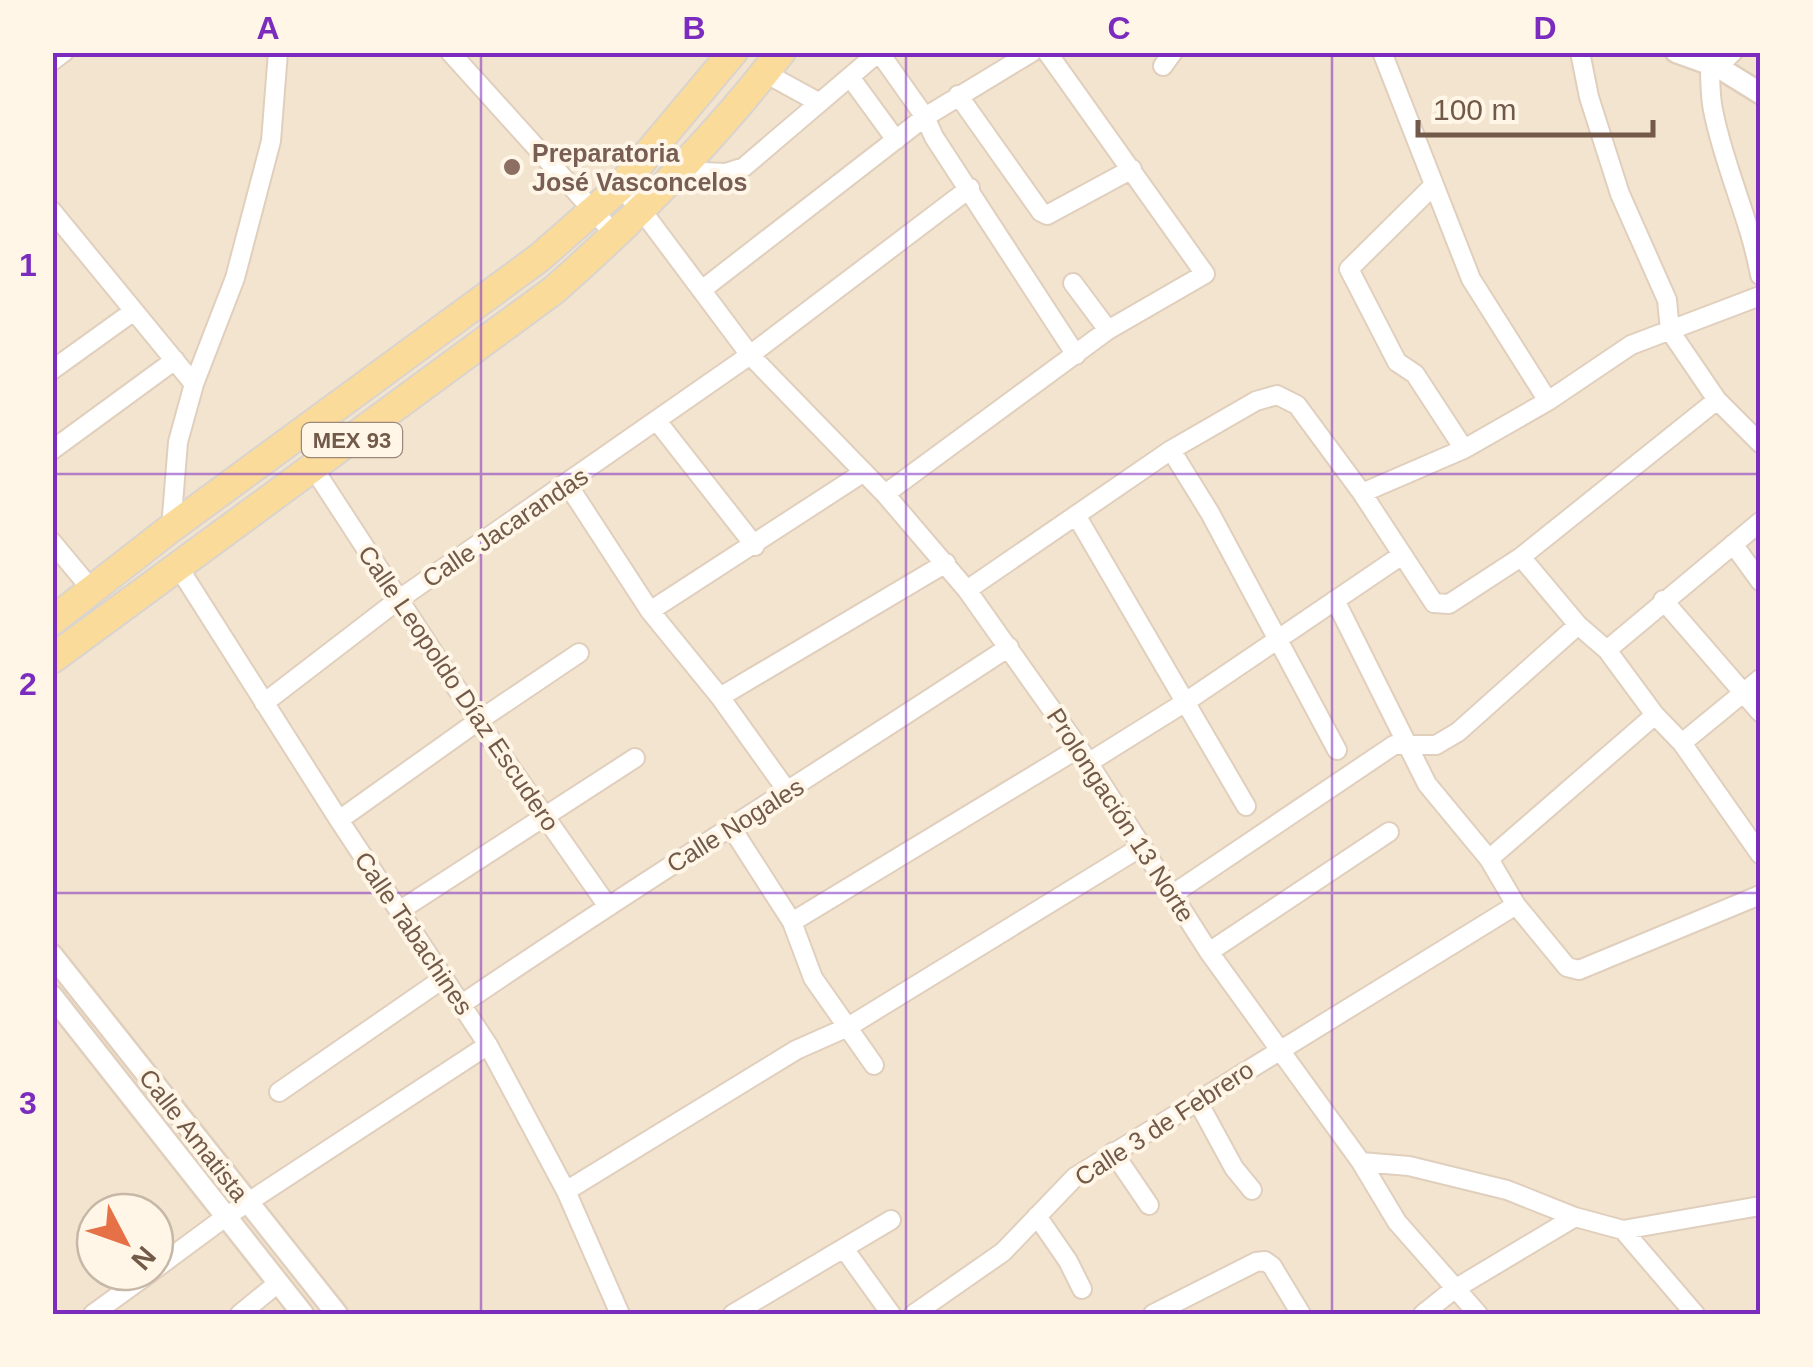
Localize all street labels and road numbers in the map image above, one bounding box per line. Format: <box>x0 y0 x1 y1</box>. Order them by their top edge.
road number: MEX 93 <box>302 423 402 457</box>
street label: Calle Jacarandas <box>417 461 593 593</box>
street label: Calle Leopoldo Díaz Escudero <box>353 540 565 836</box>
street label: Prolongación 13 Norte <box>1042 703 1200 927</box>
street label: Calle Nogales <box>662 772 808 878</box>
street label: Calle Tabachines <box>349 846 479 1020</box>
street label: Calle 3 de Febrero <box>1070 1055 1258 1191</box>
street label: Calle Amatista <box>134 1063 254 1207</box>

